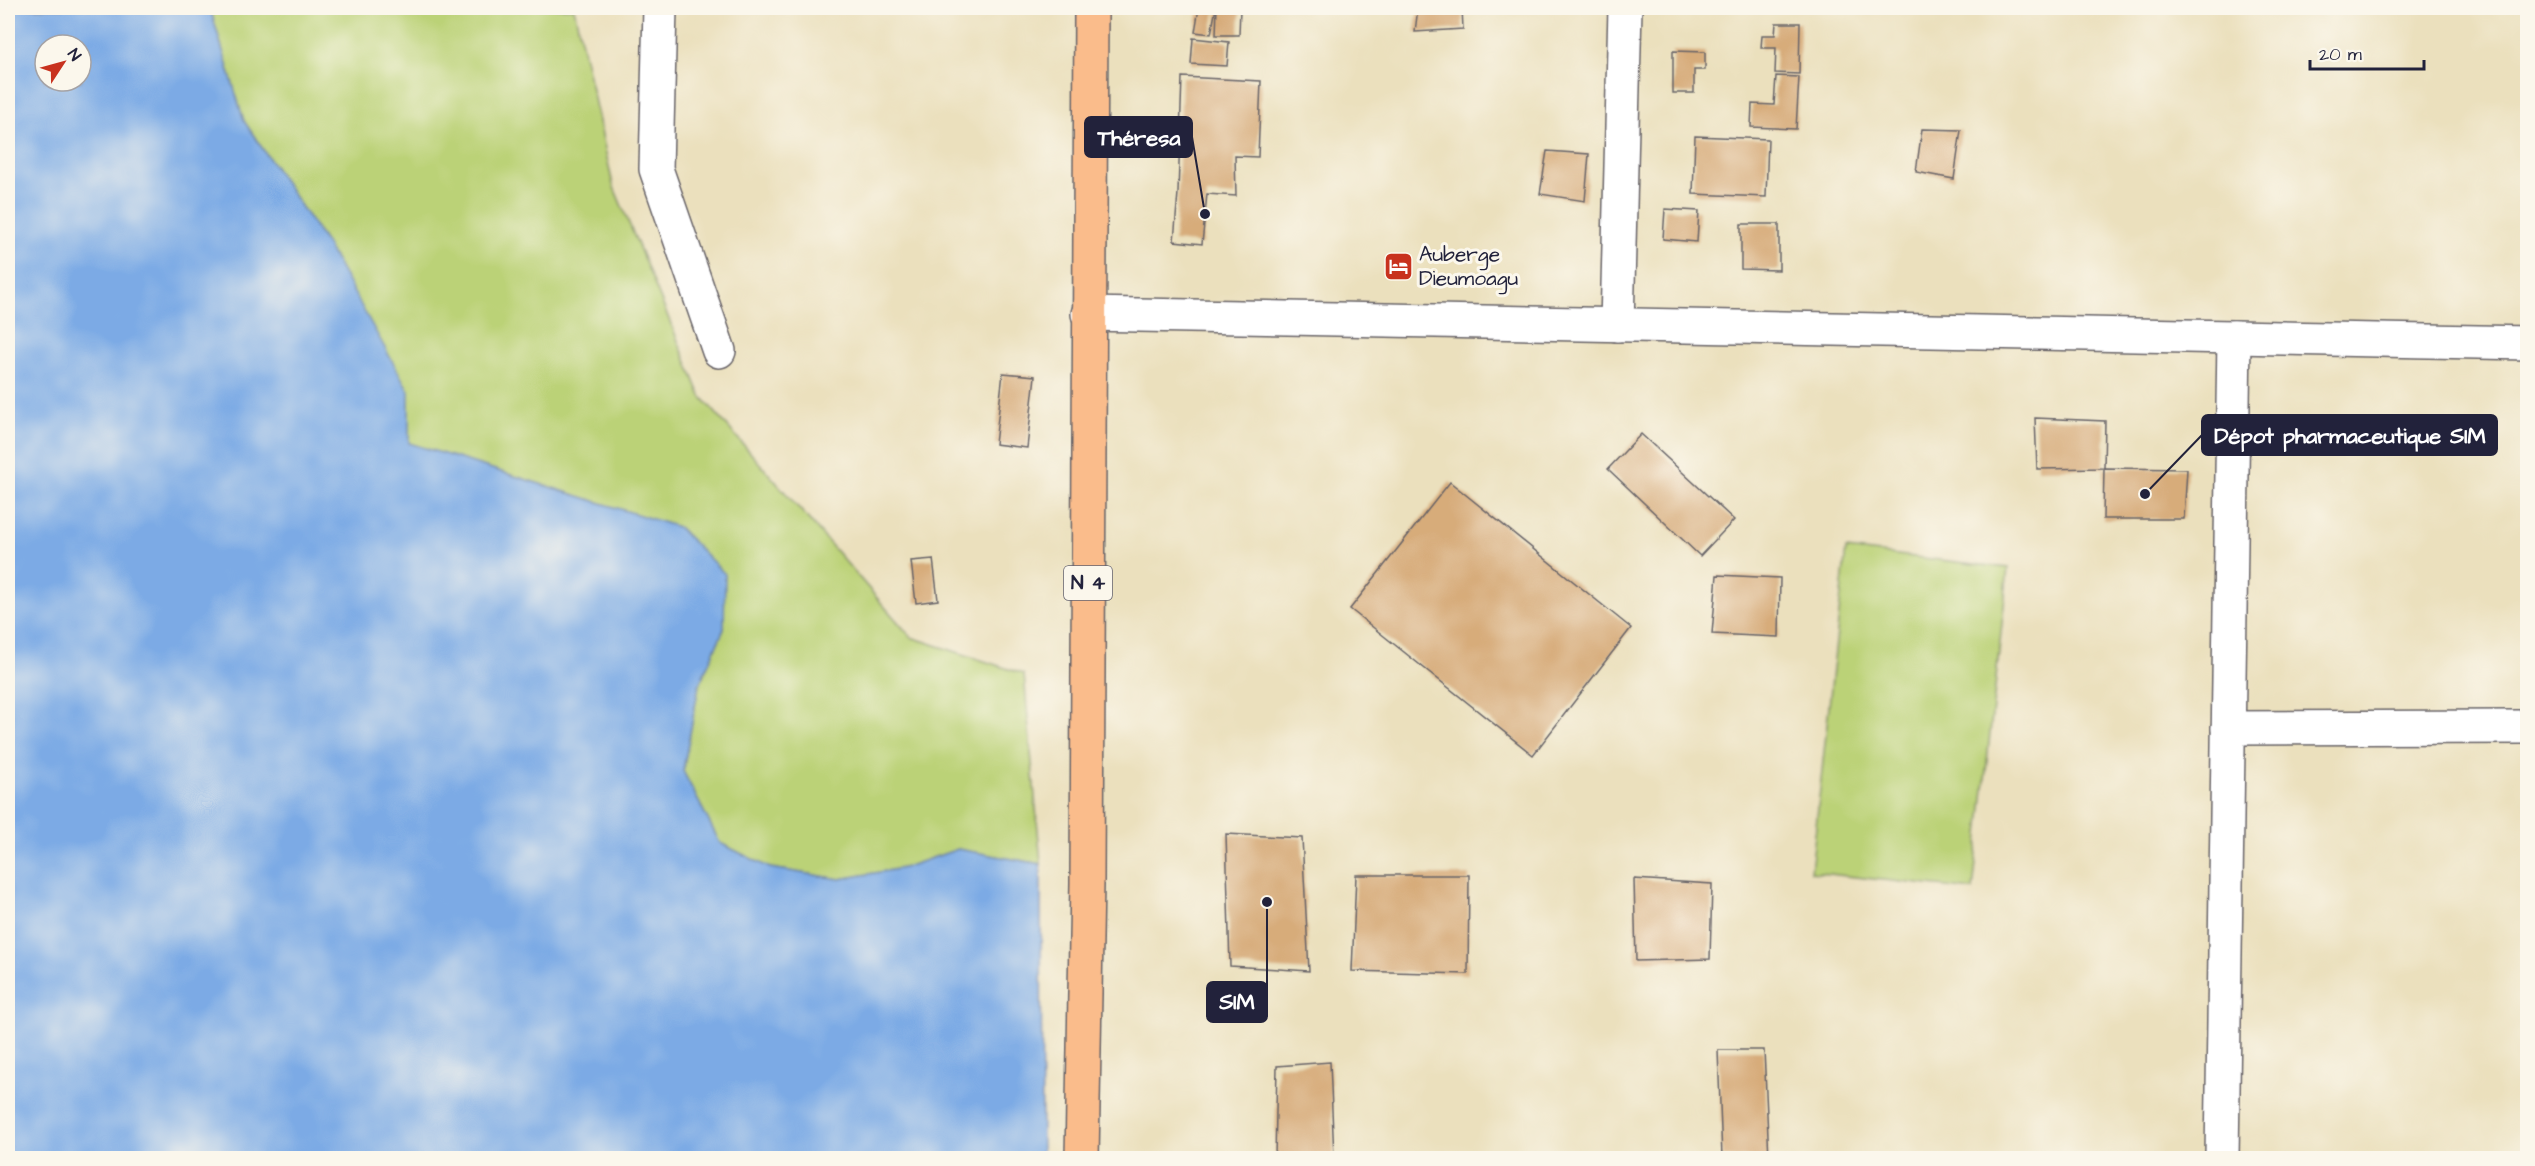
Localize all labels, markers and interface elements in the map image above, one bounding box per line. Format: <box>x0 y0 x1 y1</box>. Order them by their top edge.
north arrow <box>33 33 93 93</box>
scale bar <box>2310 33 2424 71</box>
text: 20 m <box>2319 42 2362 67</box>
text: N <box>62 44 86 65</box>
callout: Théresa <box>1085 117 1192 157</box>
text: Théresa <box>1097 123 1181 154</box>
place label: Auberge Dieumoagu <box>1419 240 1518 295</box>
hotel icon: Auberge Dieumoagu <box>1382 250 1414 282</box>
callout: Dépot pharmaceutique SIM <box>2202 415 2497 455</box>
text: Dépot pharmaceutique SIM <box>2214 421 2486 452</box>
road number: N 4 <box>1064 566 1112 600</box>
callout: SIM <box>1207 982 1267 1022</box>
text: SIM <box>1218 987 1255 1018</box>

